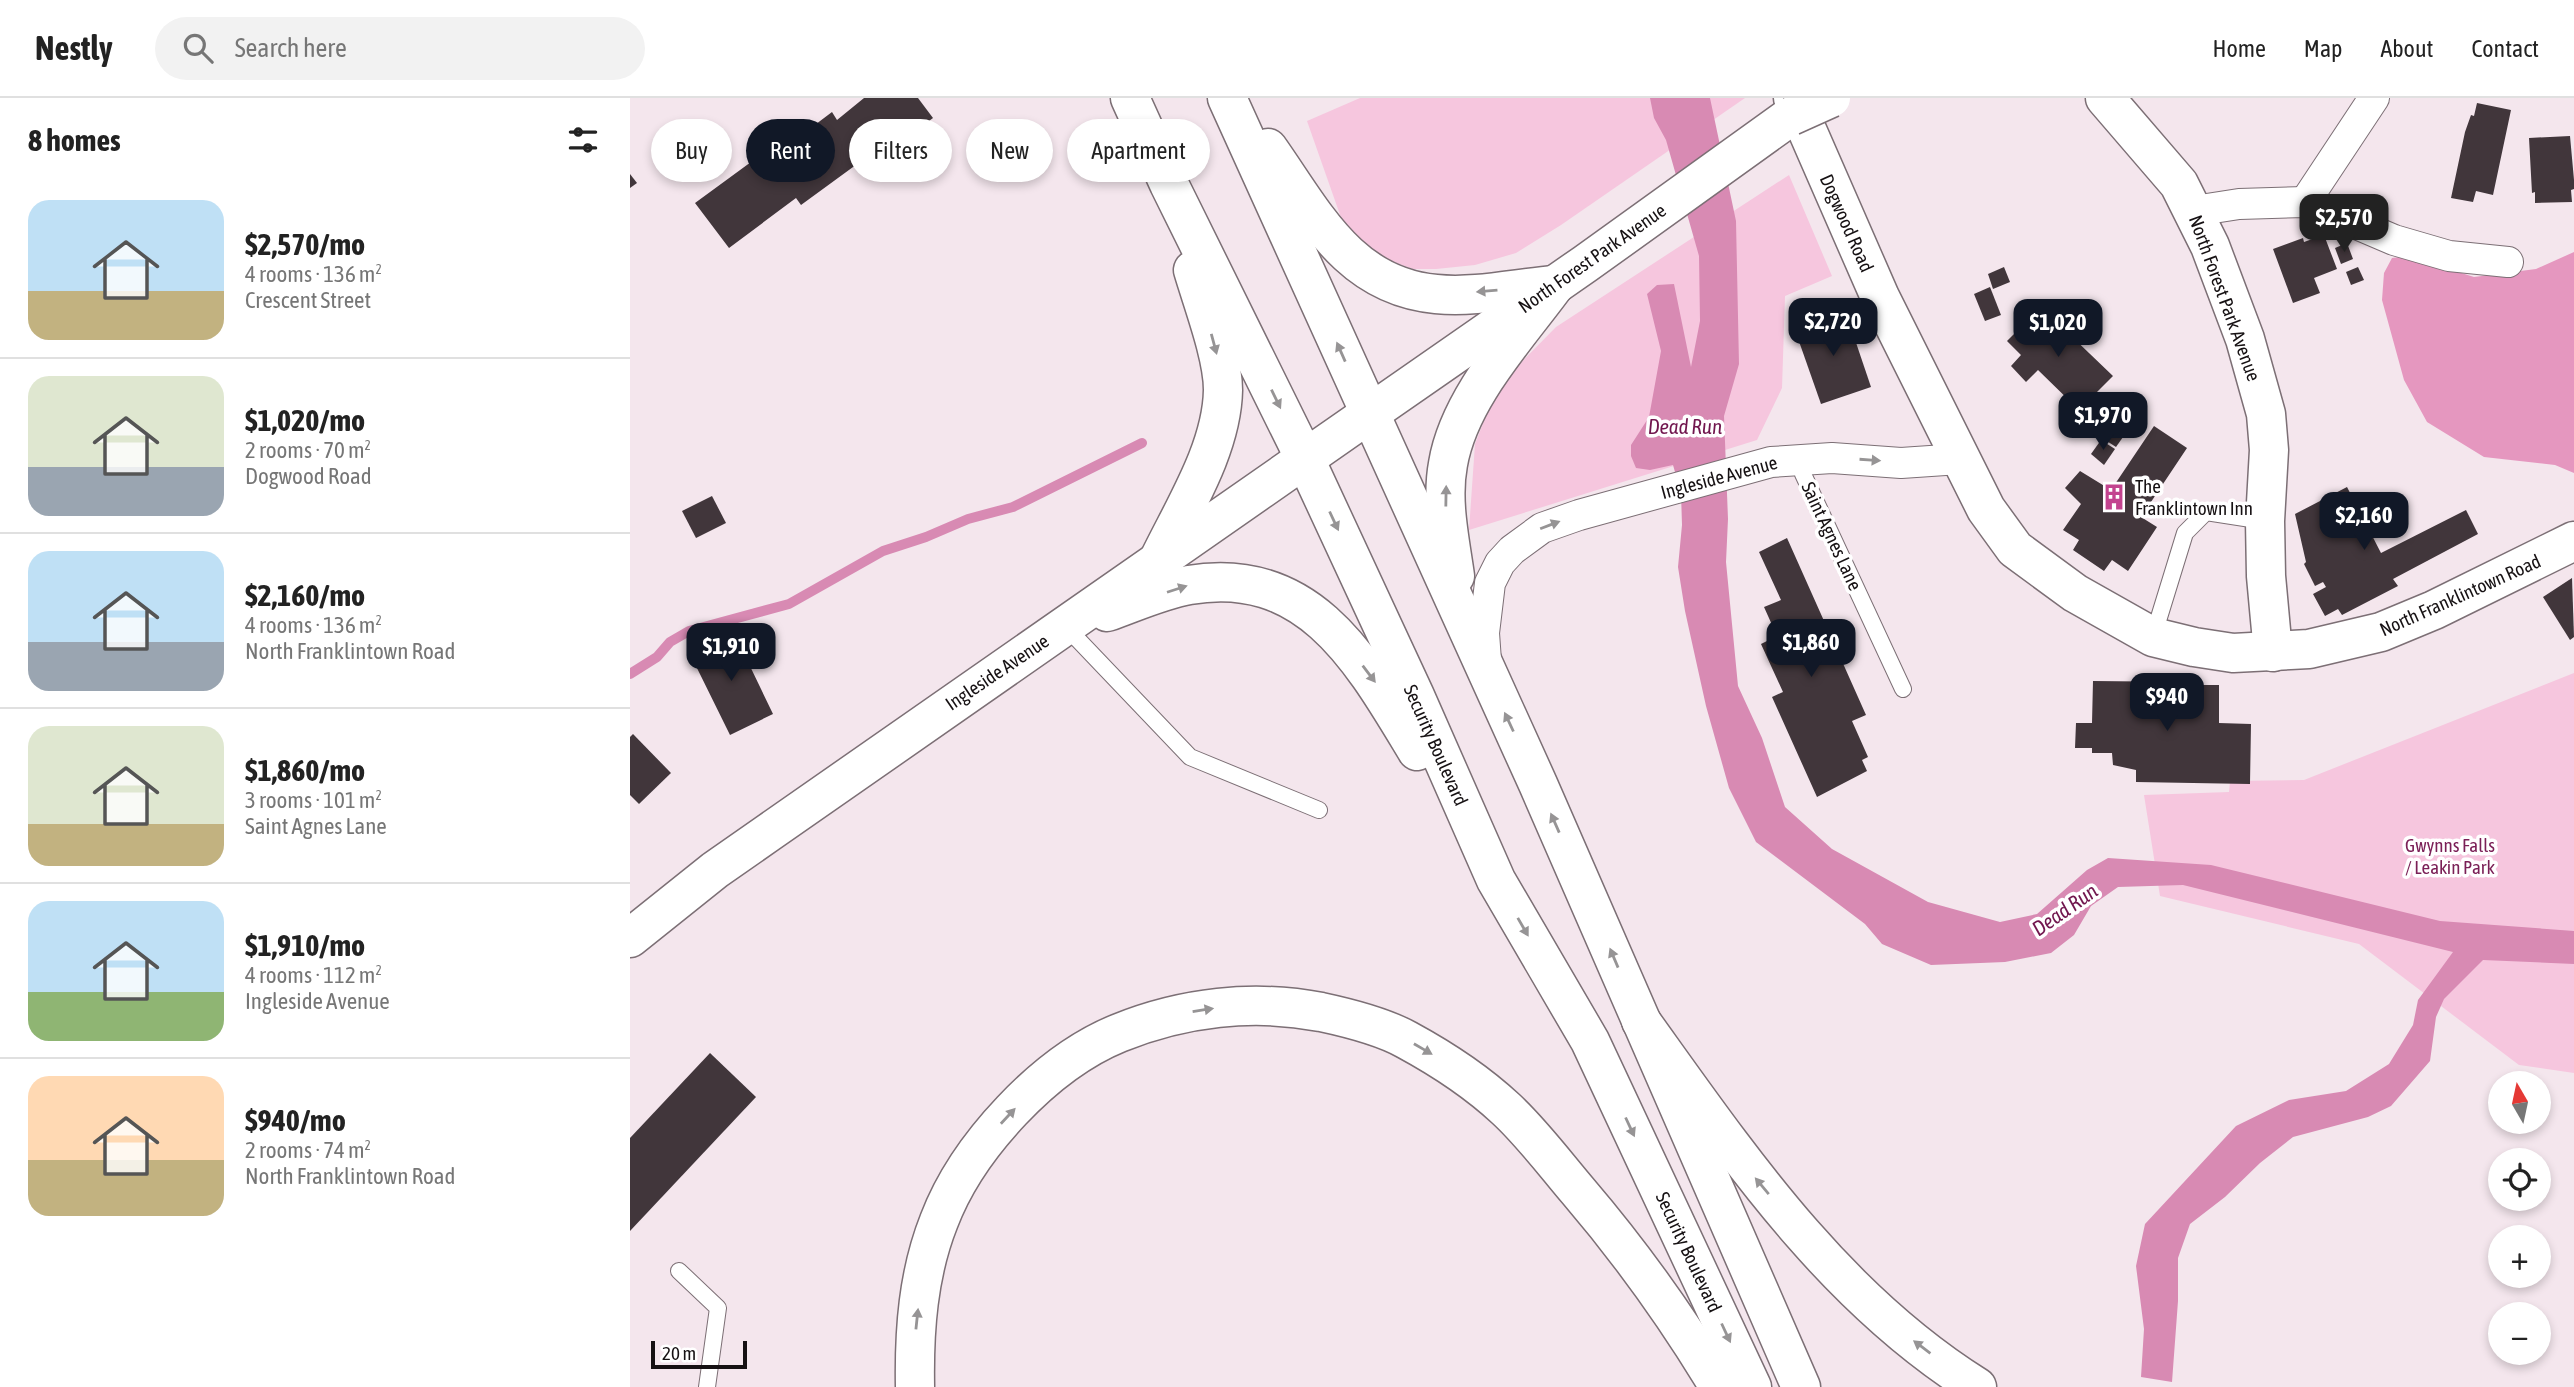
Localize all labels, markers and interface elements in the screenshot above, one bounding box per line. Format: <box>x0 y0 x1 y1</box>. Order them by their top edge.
search box <box>155 17 645 80</box>
text: Nestly <box>35 29 113 67</box>
icon: search <box>179 29 217 67</box>
text: Search here <box>235 33 347 63</box>
text: Home <box>2212 35 2266 62</box>
text: Map <box>2304 35 2342 62</box>
text: About <box>2380 35 2433 62</box>
text: Contact <box>2471 35 2539 62</box>
chip: Buy <box>651 119 732 182</box>
chip: Rent <box>746 119 835 182</box>
chip: Filters <box>849 119 952 182</box>
chip: New <box>966 119 1053 182</box>
chip: Apartment <box>1067 119 1210 182</box>
icon: filters <box>564 121 602 159</box>
text: 8 homes <box>28 123 121 157</box>
street label: Dogwood Road <box>1816 171 1878 275</box>
pin: $2,570 <box>2287 194 2401 254</box>
street label: North Forest Park Avenue <box>1514 199 1670 317</box>
text: $2,570 <box>2316 204 2373 230</box>
street label: North Forest Park Avenue <box>2185 212 2265 384</box>
text: $2,570/mo <box>245 227 365 261</box>
icon: home <box>84 228 168 312</box>
text: 4 rooms · 136 m² <box>245 261 382 287</box>
one-way arrow <box>1476 286 1498 297</box>
text: Crescent Street <box>245 287 371 313</box>
pin: $2,720 <box>1776 299 1890 358</box>
pin: $1,020 <box>2001 300 2115 359</box>
text: $2,720 <box>1805 308 1862 334</box>
text: $1,020 <box>2030 309 2087 335</box>
one-way arrow <box>1209 333 1220 355</box>
one-way arrow <box>1335 342 1347 362</box>
one-way arrow <box>1270 389 1281 409</box>
pin: $1,970 <box>2046 392 2160 452</box>
text: $1,970 <box>2075 402 2132 428</box>
text: $1,020/mo <box>245 403 365 437</box>
icon: home <box>84 404 168 488</box>
water label: Dead Run <box>1648 414 1722 438</box>
text: 2 rooms · 70 m² <box>245 437 371 463</box>
street label: Ingleside Avenue <box>1658 451 1780 503</box>
one-way arrow <box>1859 455 1881 466</box>
text: Dogwood Road <box>245 463 372 489</box>
place label: The Franklintown Inn <box>2135 475 2253 519</box>
street label: Saint Agnes Lane <box>1797 478 1867 594</box>
building icon: The Franklintown Inn <box>2099 482 2129 512</box>
one-way arrow <box>1441 485 1452 507</box>
pin: $2,160 <box>2307 492 2421 552</box>
text: $2,160 <box>2336 502 2393 528</box>
one-way arrow <box>1328 511 1340 531</box>
one-way arrow <box>1540 520 1561 531</box>
street label: North Franklintown Road <box>2376 550 2544 640</box>
text: $2,160/mo <box>245 578 365 612</box>
icon: home <box>84 579 168 663</box>
one-way arrow <box>1166 583 1187 594</box>
text: 4 rooms · 136 m² <box>245 612 382 638</box>
pin: $1,860 <box>1754 620 1868 679</box>
pin: $1,910 <box>674 624 788 683</box>
street label: Ingleside Avenue <box>941 629 1053 715</box>
text: $1,860 <box>1783 629 1840 655</box>
text: $1,910 <box>703 633 760 659</box>
text: North Franklintown Road <box>245 638 455 664</box>
one-way arrow <box>1361 665 1376 683</box>
pin: $940 <box>2126 674 2208 733</box>
street label: Security Boulevard <box>1399 681 1473 809</box>
text: $940 <box>2146 683 2188 709</box>
one-way arrow <box>1503 712 1515 732</box>
text: $1,860/mo <box>245 753 365 787</box>
icon: home <box>84 754 168 838</box>
text: 3 rooms · 101 m² <box>245 787 382 813</box>
text: Saint Agnes Lane <box>245 813 387 839</box>
one-way arrow <box>1549 813 1561 833</box>
park label: Gwynns Falls / Leakin Park <box>2405 834 2495 878</box>
water label: Dead Run <box>2027 878 2102 940</box>
one-way arrow <box>1517 917 1529 936</box>
text: $1,910/mo <box>245 928 365 962</box>
icon: home <box>84 929 168 1013</box>
one-way arrow <box>1608 948 1620 968</box>
text: 4 rooms · 112 m² <box>245 962 382 988</box>
text: Ingleside Avenue <box>245 988 390 1014</box>
one-way arrow <box>1192 1004 1214 1015</box>
one-way arrow <box>1413 1043 1433 1055</box>
north arrow <box>2488 1071 2552 1134</box>
map controls <box>2488 1071 2551 1365</box>
text: $940/mo <box>245 1103 346 1137</box>
icon: home <box>84 1104 168 1188</box>
one-way arrow <box>999 1107 1016 1124</box>
one-way arrow <box>1624 1117 1636 1137</box>
text: 2 rooms · 74 m² <box>245 1137 371 1163</box>
button: locate <box>2488 1148 2551 1211</box>
text: North Franklintown Road <box>245 1163 455 1189</box>
one-way arrow <box>1754 1177 1770 1195</box>
street label: Security Boulevard <box>1652 1188 1726 1316</box>
button: + <box>2488 1225 2551 1288</box>
button: − <box>2488 1302 2551 1365</box>
one-way arrow <box>911 1308 922 1330</box>
one-way arrow <box>1721 1323 1732 1343</box>
scale bar <box>651 1338 747 1370</box>
one-way arrow <box>1913 1340 1931 1354</box>
text: 20 m <box>662 1342 696 1364</box>

